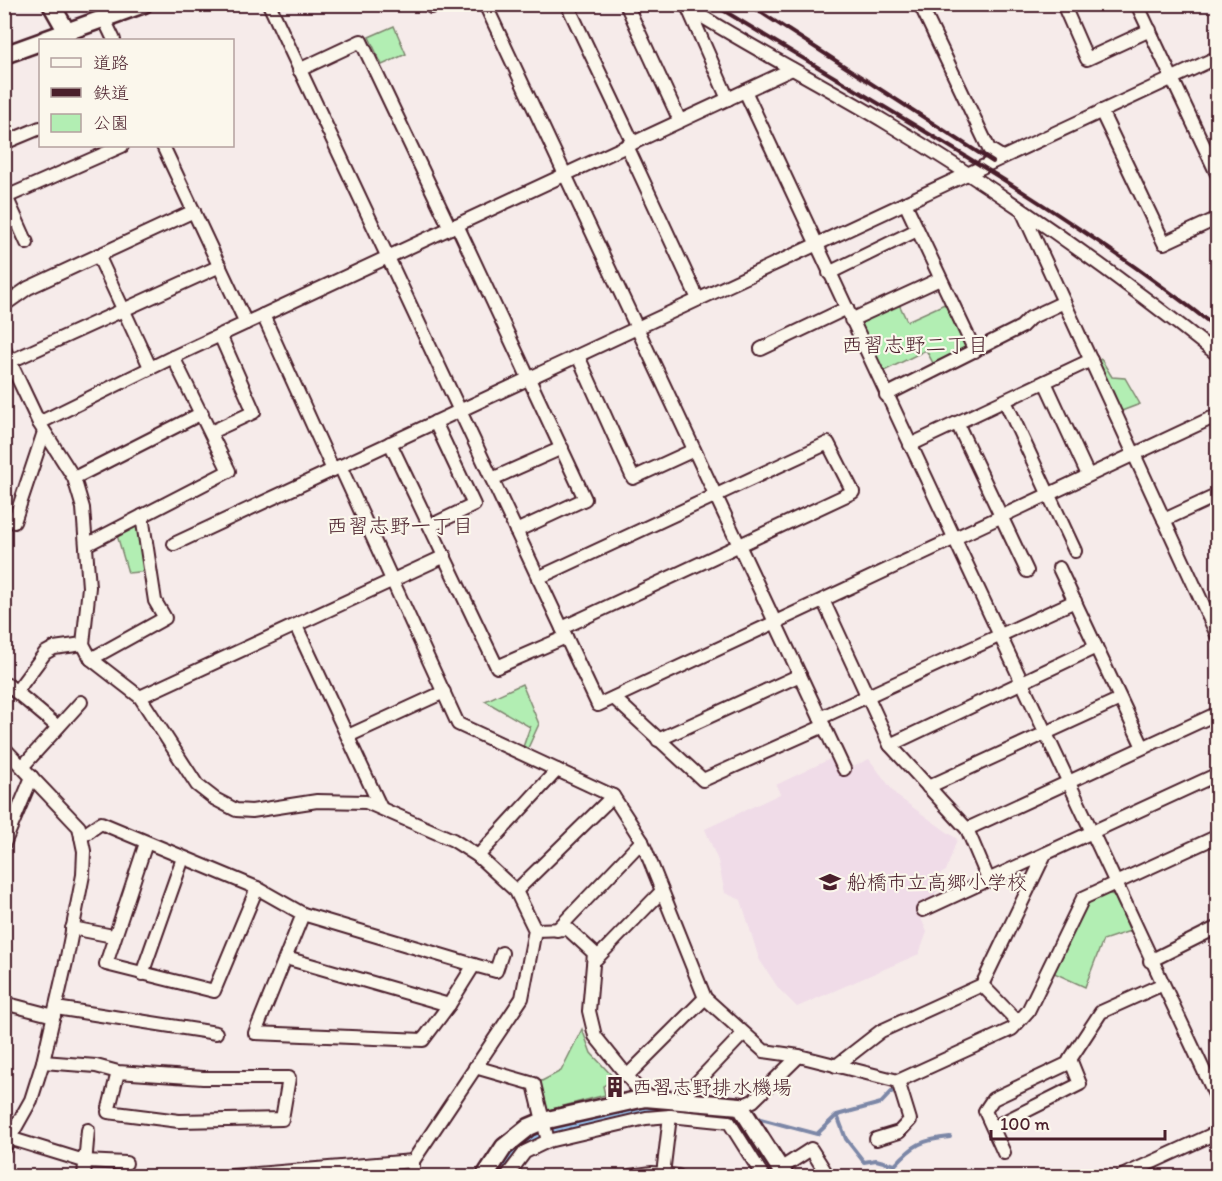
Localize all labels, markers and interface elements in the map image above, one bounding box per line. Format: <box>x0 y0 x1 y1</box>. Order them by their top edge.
legend <box>39 39 234 147</box>
text: 道路 <box>93 52 129 74</box>
text: 鉄道 <box>93 82 129 104</box>
text: 公園 <box>93 112 129 134</box>
district label: 西習志野二丁目 <box>842 332 989 357</box>
district label: 西習志野一丁目 <box>327 513 474 538</box>
school or university icon: 船橋市立高郷小学校 <box>818 870 842 894</box>
place label: 船橋市立高郷小学校 <box>847 870 1027 894</box>
building icon: 西習志野排水機場 <box>603 1075 627 1099</box>
place label: 西習志野排水機場 <box>632 1075 792 1099</box>
scale bar <box>991 1103 1165 1141</box>
text: 100 m <box>1000 1113 1050 1135</box>

